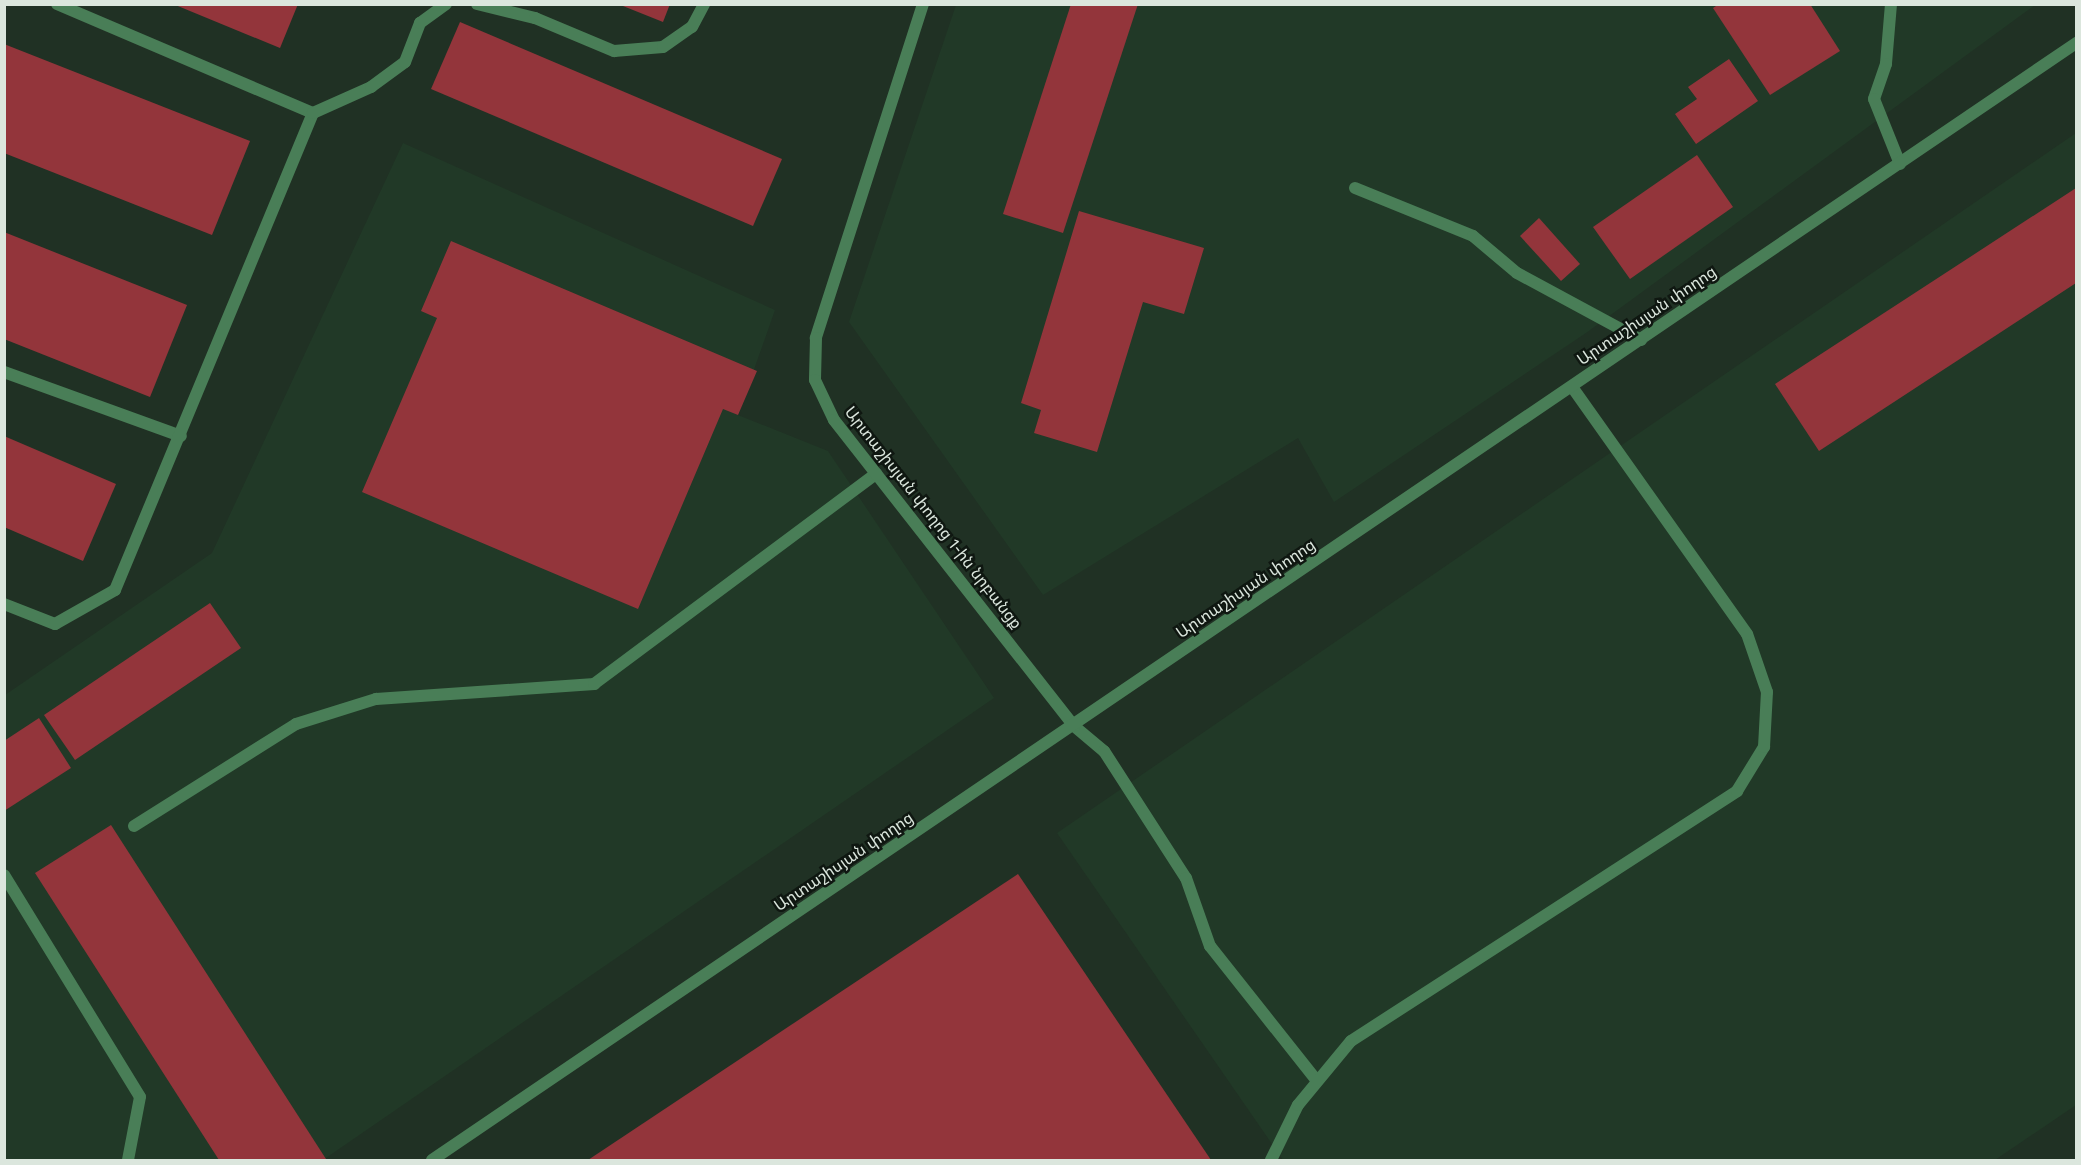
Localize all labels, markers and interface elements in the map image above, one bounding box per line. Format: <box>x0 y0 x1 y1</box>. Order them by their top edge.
street label: Արտաշիսյան փողոց <box>1574 262 1720 370</box>
street label: Արտաշիսյան փողոց 1-ին նրբանցք <box>840 403 1026 633</box>
street label: Արտաշիսյան փողոց <box>1173 535 1319 643</box>
street label: Արտաշիսյան փողոց <box>771 808 917 916</box>

